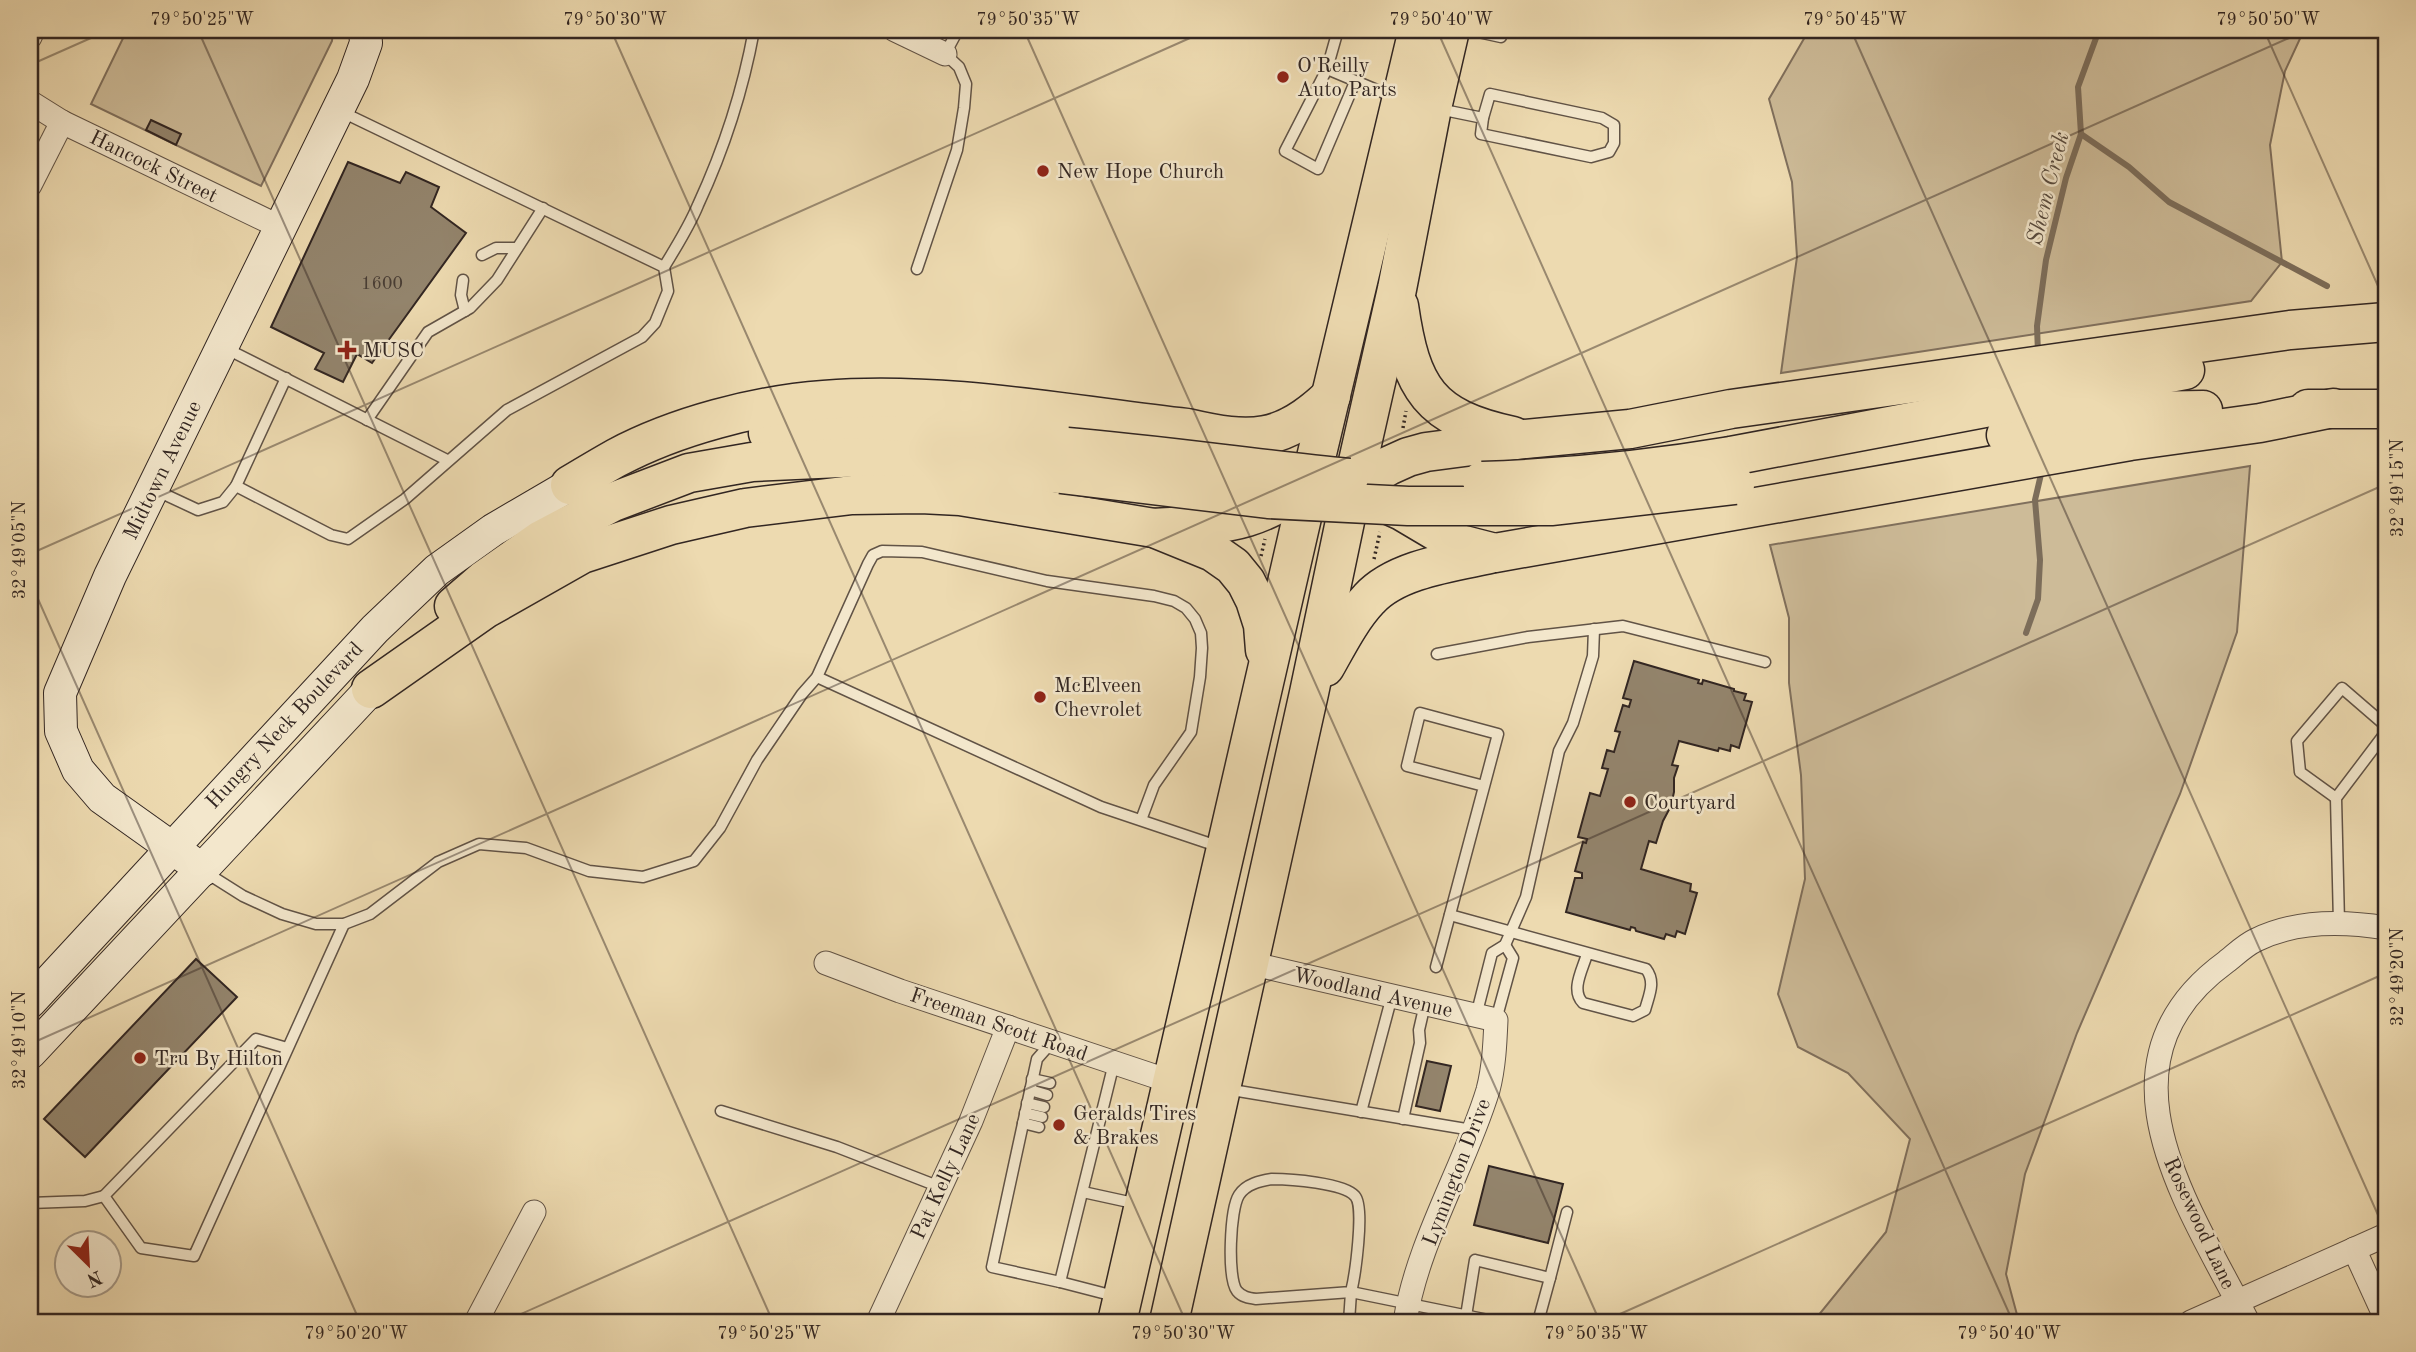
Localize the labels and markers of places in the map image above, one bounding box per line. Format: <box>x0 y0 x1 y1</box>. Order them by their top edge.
place label: O'Reilly Auto Parts <box>1297 56 1397 101</box>
marker: O'Reilly Auto Parts <box>1275 69 1291 85</box>
place label: New Hope Church <box>1057 162 1224 183</box>
marker: New Hope Church <box>1035 163 1051 179</box>
marker: MUSC <box>337 340 357 360</box>
place label: MUSC <box>363 341 424 362</box>
place label: McElveen Chevrolet <box>1054 676 1142 721</box>
marker: McElveen Chevrolet <box>1032 689 1048 705</box>
place label: Courtyard <box>1644 793 1736 814</box>
marker: Courtyard <box>1622 794 1638 810</box>
place label: Tru By Hilton <box>154 1049 283 1070</box>
marker: Tru By Hilton <box>132 1050 148 1066</box>
place label: Geralds Tires & Brakes <box>1073 1104 1196 1149</box>
marker: Geralds Tires & Brakes <box>1051 1117 1067 1133</box>

